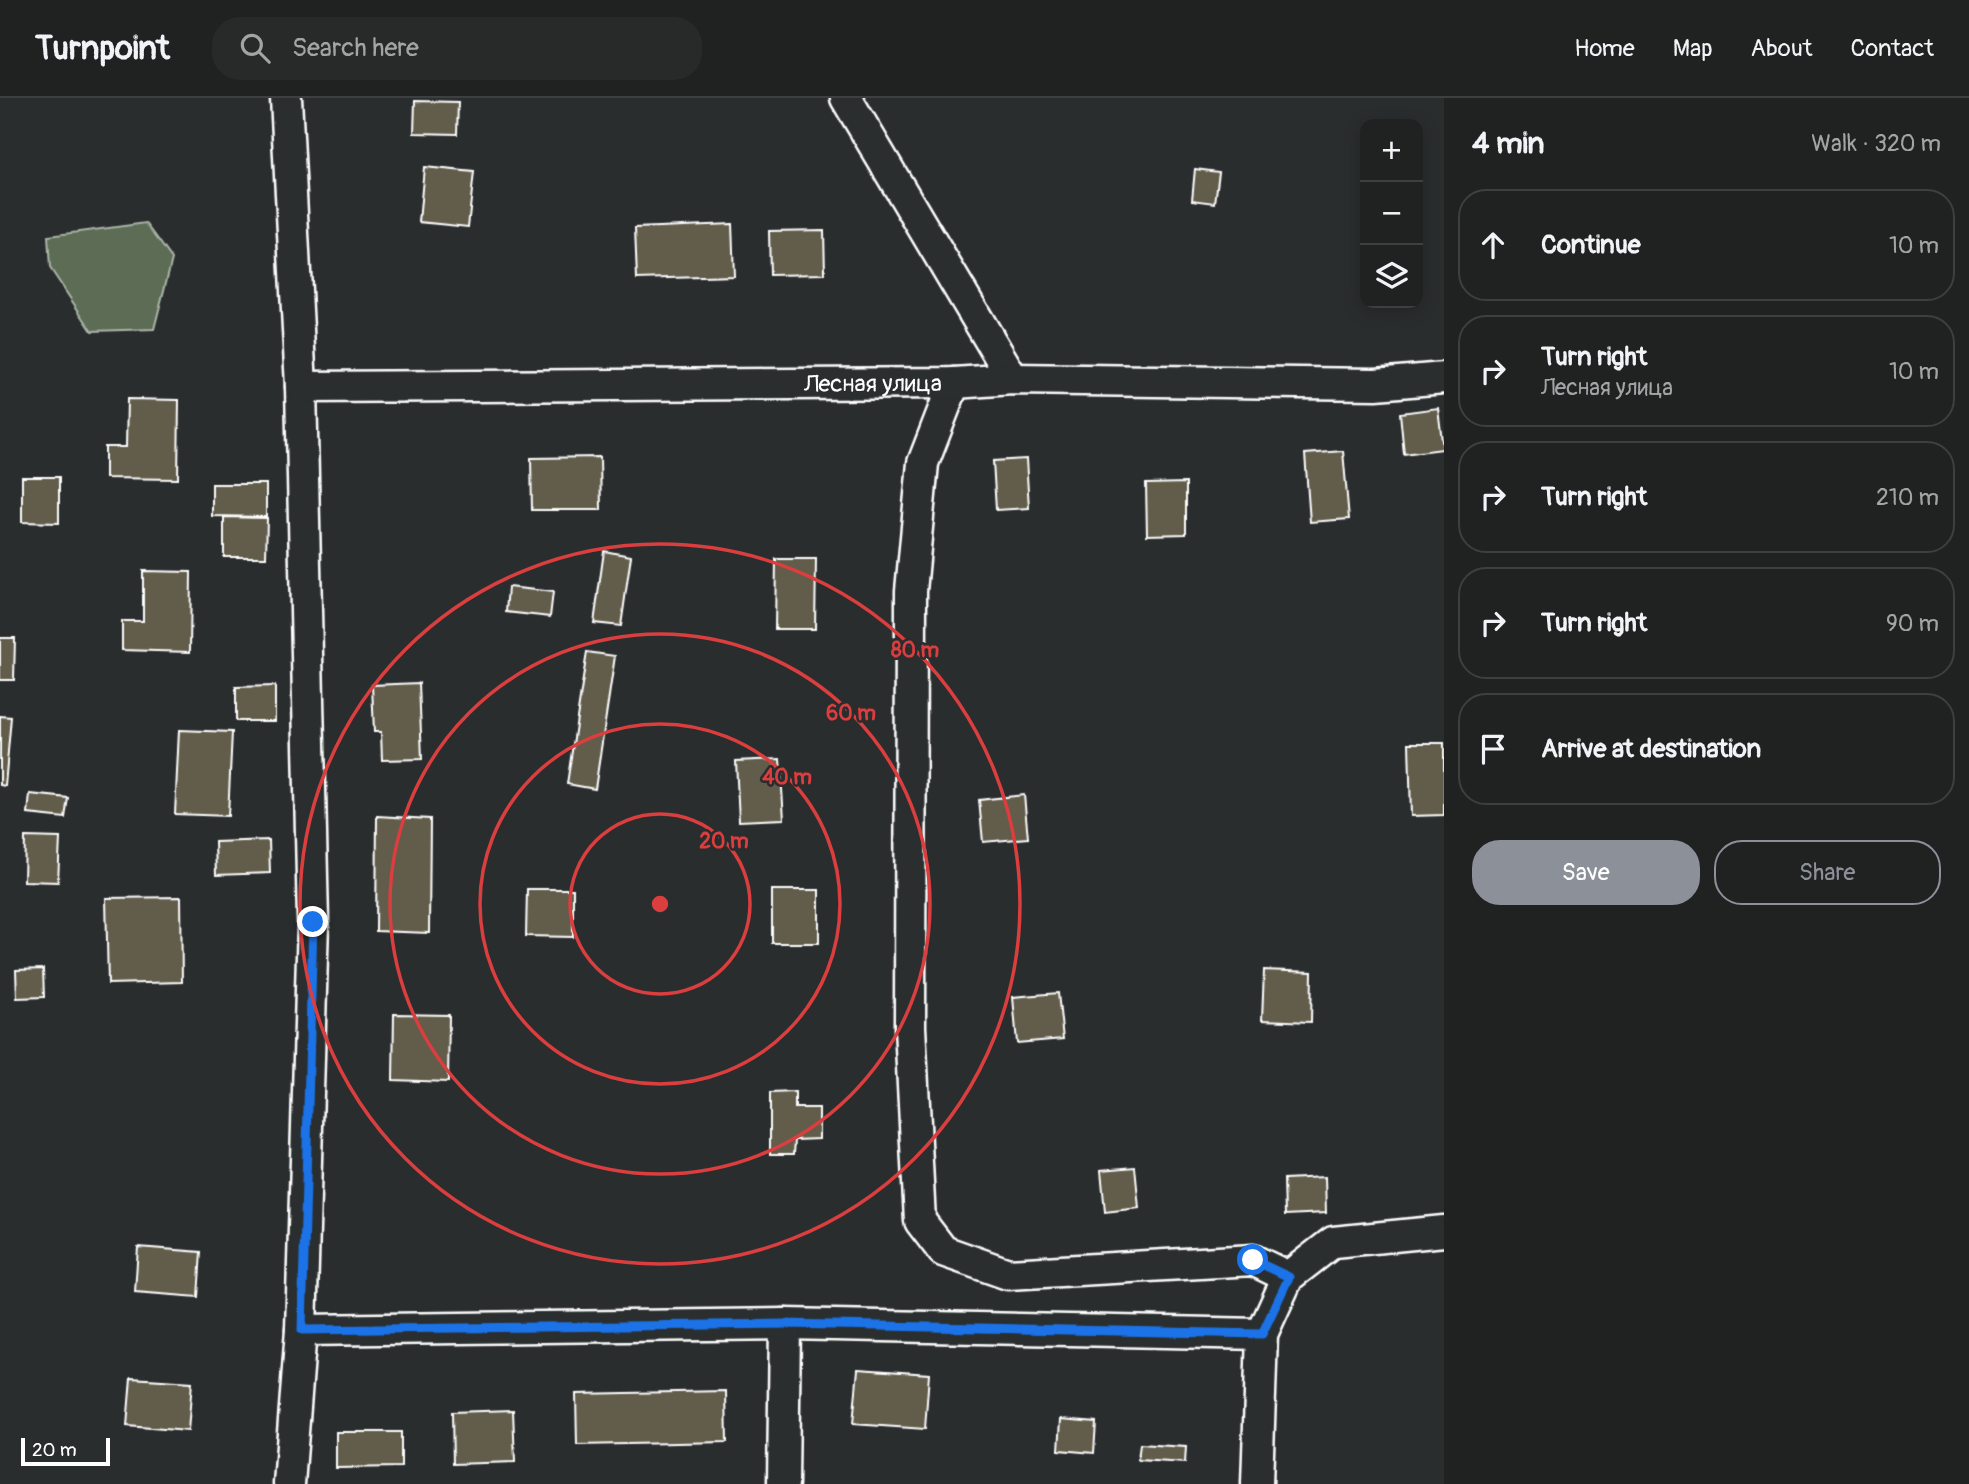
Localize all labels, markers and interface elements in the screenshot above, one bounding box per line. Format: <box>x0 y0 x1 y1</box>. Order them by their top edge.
search box <box>212 17 702 80</box>
text: Turnpoint <box>35 28 170 69</box>
icon: search <box>236 29 274 67</box>
text: Search here <box>292 32 419 64</box>
text: Home <box>1574 34 1635 63</box>
text: Map <box>1673 34 1713 63</box>
text: About <box>1751 34 1813 63</box>
text: Contact <box>1851 34 1934 63</box>
map controls <box>1360 119 1423 308</box>
button: + <box>1360 119 1423 182</box>
text: 4 min <box>1472 125 1545 162</box>
text: Walk · 320 m <box>1811 129 1941 158</box>
button: − <box>1360 182 1423 245</box>
icon: ahead <box>1474 226 1512 264</box>
text: Continue <box>1541 229 1641 261</box>
text: 10 m <box>1889 231 1939 260</box>
button: layers <box>1360 245 1423 308</box>
text: Turn right <box>1541 341 1647 373</box>
icon: right <box>1474 352 1512 390</box>
text: 10 m <box>1889 357 1939 386</box>
street label: Лесная улица <box>803 369 942 398</box>
text: Лесная улица <box>1541 373 1673 402</box>
icon: right <box>1474 478 1512 516</box>
text: Turn right <box>1541 481 1647 513</box>
text: 210 m <box>1876 483 1939 512</box>
icon: right <box>1474 604 1512 642</box>
text: Turn right <box>1541 607 1647 639</box>
text: 90 m <box>1886 609 1939 638</box>
text: 80 m <box>891 637 939 664</box>
text: 60 m <box>826 700 876 727</box>
icon: arrive <box>1474 730 1512 768</box>
text: Arrive at destination <box>1541 733 1761 765</box>
text: 40 m <box>762 764 812 791</box>
text: 20 m <box>699 828 749 855</box>
button: Save <box>1472 840 1700 905</box>
button: Share <box>1714 840 1941 905</box>
centre of rings <box>648 892 672 916</box>
route end <box>297 906 328 937</box>
route start <box>1237 1244 1268 1275</box>
scale bar <box>21 1435 110 1467</box>
text: 20 m <box>32 1438 77 1462</box>

